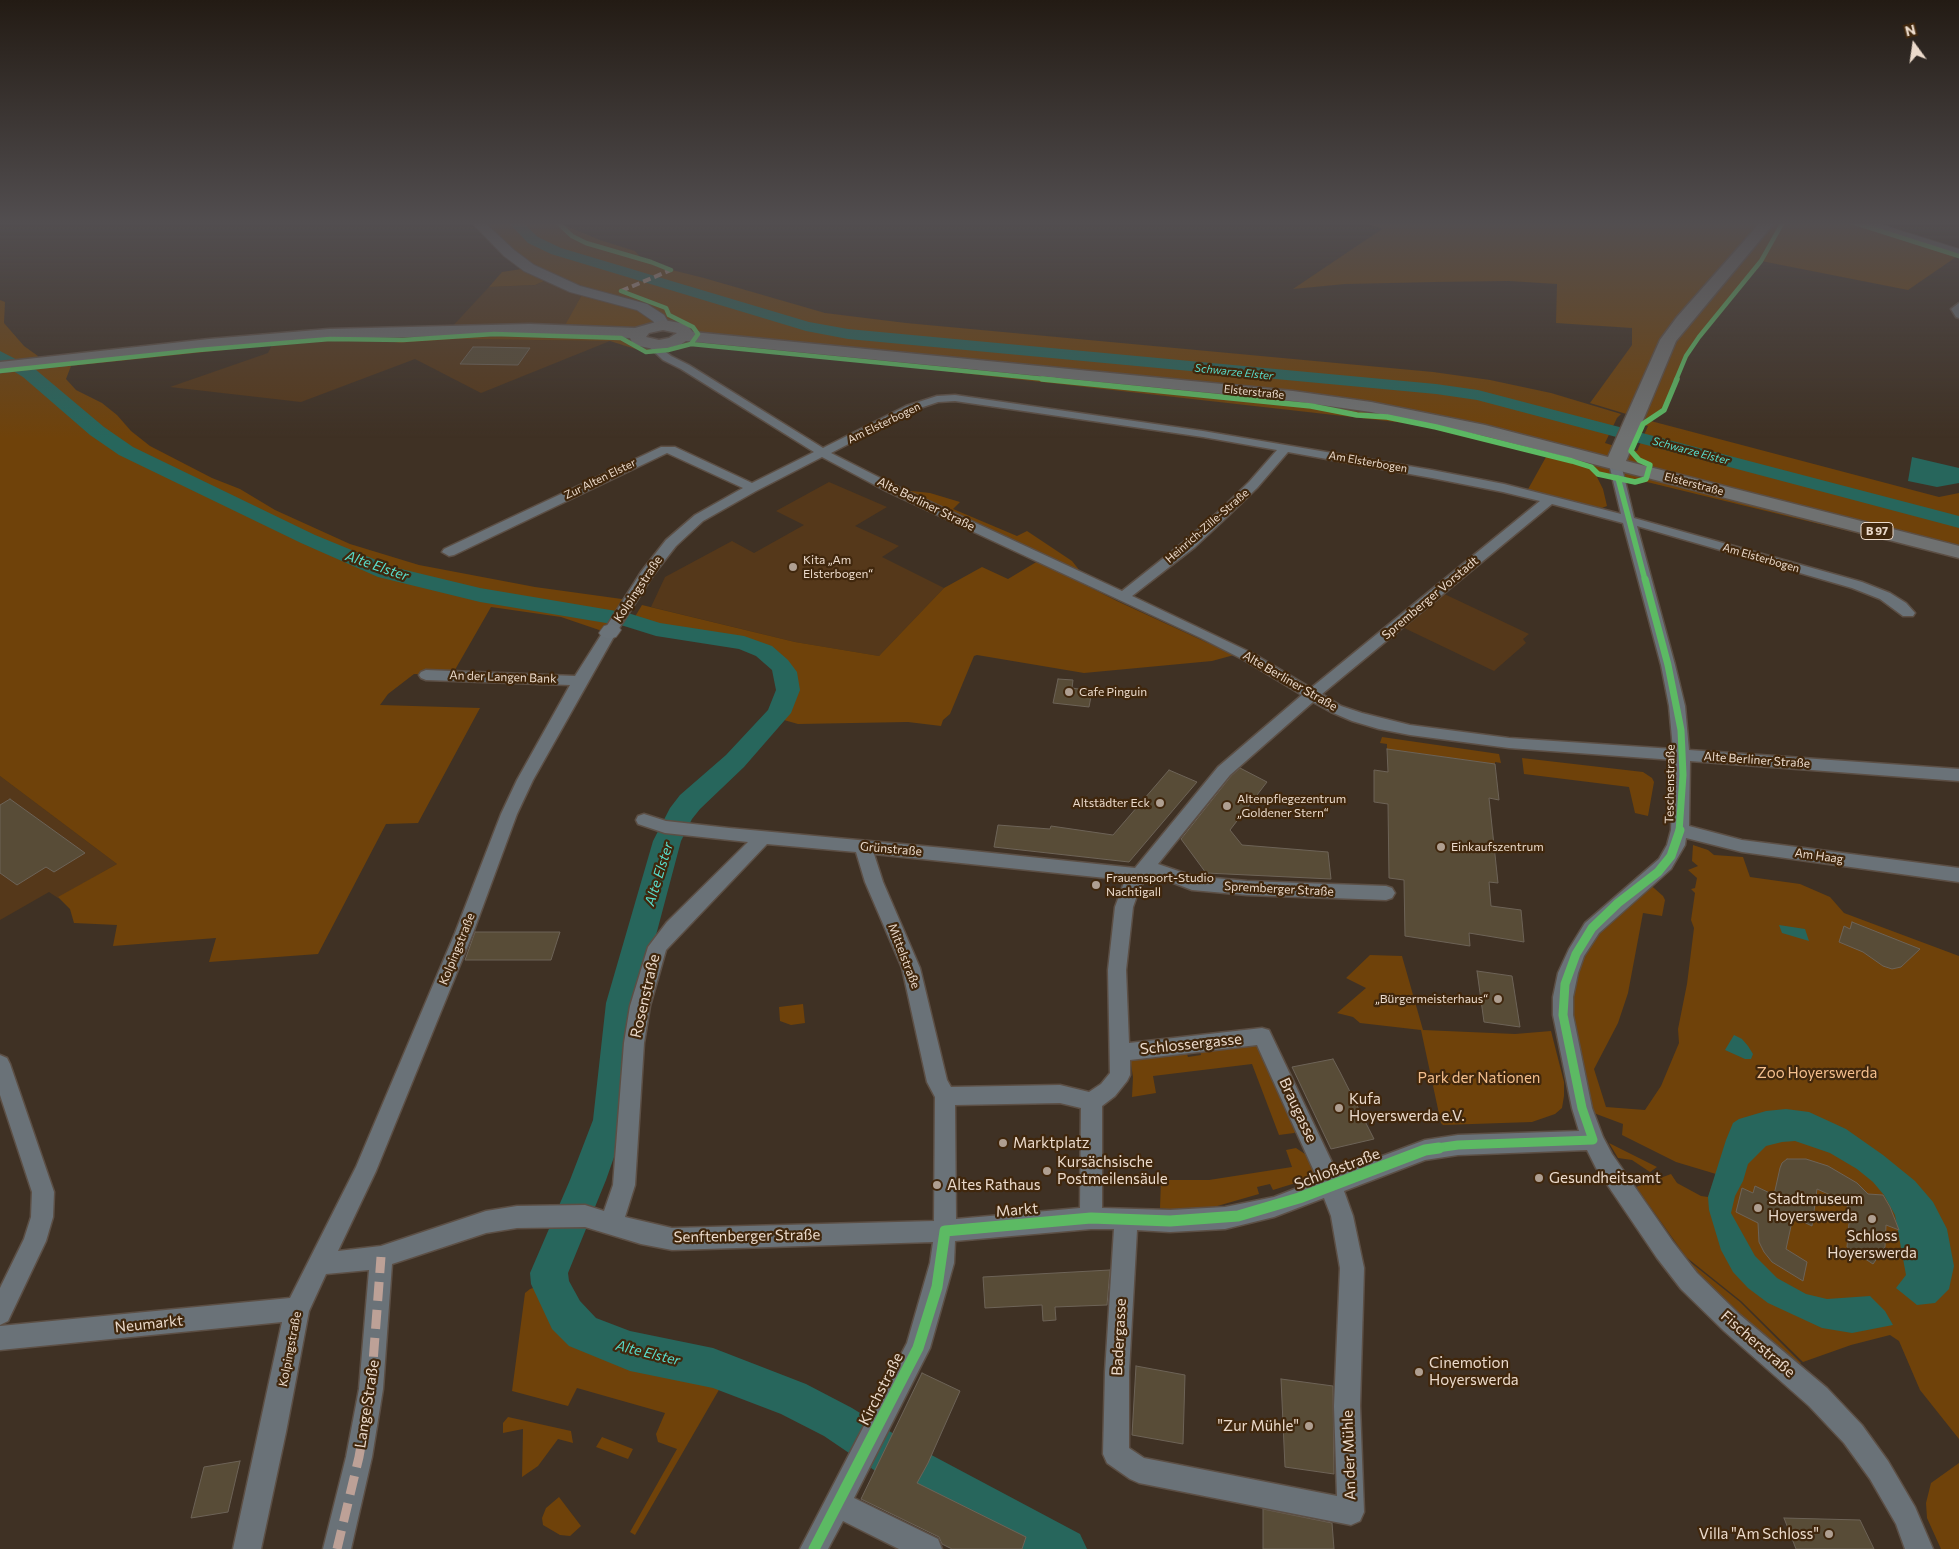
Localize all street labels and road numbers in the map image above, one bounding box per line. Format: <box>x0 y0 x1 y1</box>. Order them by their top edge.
street label: Elsterstraße <box>1223 382 1285 402</box>
street label: Am Elsterbogen <box>845 400 923 446</box>
street label: Am Elsterbogen <box>1328 449 1408 475</box>
street label: Zur Alten Elster <box>562 456 638 502</box>
street label: Elsterstraße <box>1663 470 1725 498</box>
street label: Alte Berliner Straße <box>875 474 977 534</box>
street label: Heinrich-Zille-Straße <box>1163 486 1251 566</box>
road number: B 97 <box>1861 522 1893 540</box>
street label: Am Elsterbogen <box>1721 541 1801 575</box>
street label: Kolpingstraße <box>611 553 665 625</box>
street label: Spremberger Vorstadt <box>1379 554 1481 642</box>
street label: Alte Berliner Straße <box>1240 648 1340 714</box>
street label: An der Langen Bank <box>449 668 557 686</box>
street label: Teschenstraße <box>1662 744 1678 824</box>
street label: Alte Berliner Straße <box>1703 749 1811 771</box>
street label: Grünstraße <box>859 839 923 859</box>
street label: Am Haag <box>1794 845 1844 867</box>
street label: Spremberger Straße <box>1224 879 1334 899</box>
street label: Kolpingstraße <box>436 911 478 987</box>
street label: Mittelstraße <box>885 921 923 991</box>
street label: Rosenstraße <box>627 952 663 1040</box>
street label: Schlossergasse <box>1139 1030 1243 1058</box>
street label: Braugasse <box>1275 1075 1321 1145</box>
street label: Schloßstraße <box>1292 1144 1382 1194</box>
street label: Markt <box>995 1199 1039 1221</box>
street label: Senftenberger Straße <box>673 1226 821 1246</box>
street label: Badergasse <box>1108 1298 1130 1376</box>
street label: Fischerstraße <box>1717 1307 1799 1381</box>
street label: Kolpingstraße <box>276 1310 304 1388</box>
street label: Neumarkt <box>114 1311 184 1337</box>
street label: Kirchstraße <box>855 1350 907 1428</box>
street label: Lange Straße <box>351 1359 383 1449</box>
street label: An der Mühle <box>1338 1410 1360 1500</box>

